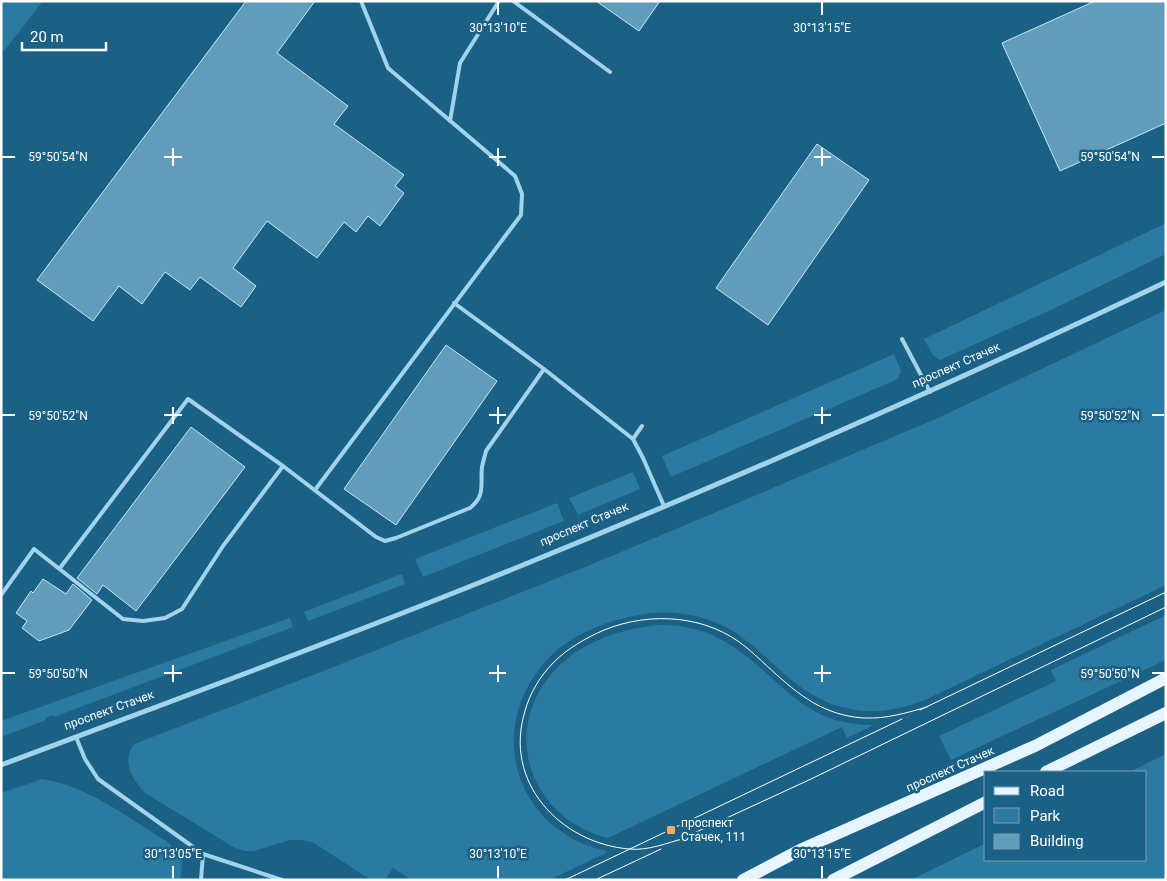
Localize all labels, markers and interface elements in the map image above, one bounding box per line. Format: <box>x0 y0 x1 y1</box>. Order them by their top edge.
scale bar <box>22 20 106 52</box>
text: 30°13'10"E <box>469 21 527 35</box>
text: 30°13'15"E <box>793 21 851 35</box>
text: 20 m <box>30 28 64 46</box>
text: 59°50'54"N <box>28 150 88 164</box>
text: 59°50'54"N <box>1080 150 1140 164</box>
street label: проспект Стачек <box>910 339 1003 391</box>
text: 59°50'52"N <box>28 409 88 423</box>
text: 59°50'52"N <box>1080 409 1140 423</box>
street label: проспект Стачек <box>538 499 631 549</box>
text: 59°50'50"N <box>28 667 88 681</box>
text: 59°50'50"N <box>1080 667 1140 681</box>
street label: проспект Стачек <box>62 687 156 733</box>
street label: проспект Стачек <box>904 743 997 795</box>
legend <box>984 771 1147 861</box>
text: Road <box>1030 782 1064 800</box>
text: Park <box>1030 807 1061 825</box>
place label: проспект Стачек, 111 <box>681 816 746 844</box>
marker: проспект Стачек, 111 <box>665 824 677 836</box>
text: Building <box>1030 832 1084 850</box>
text: 30°13'05"E <box>144 847 202 861</box>
text: 30°13'10"E <box>469 847 527 861</box>
text: 30°13'15"E <box>793 847 851 861</box>

